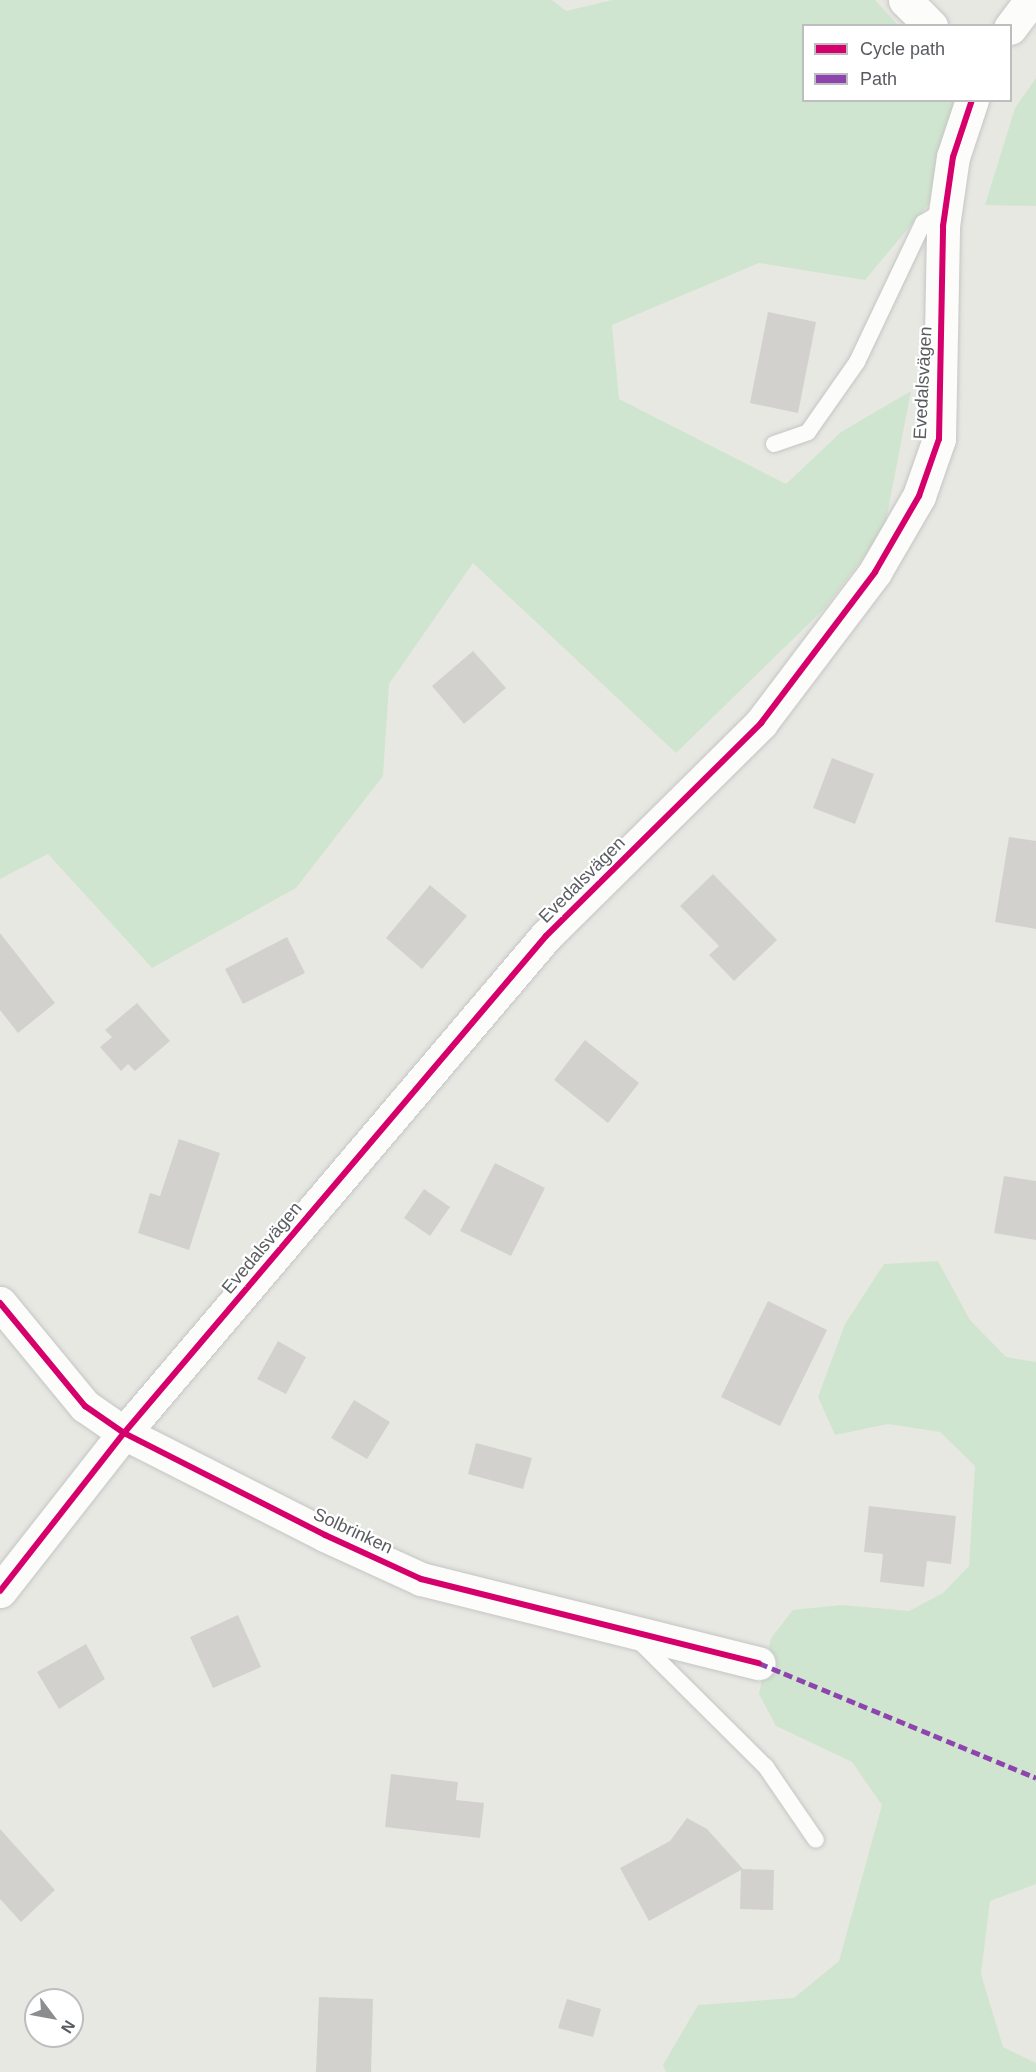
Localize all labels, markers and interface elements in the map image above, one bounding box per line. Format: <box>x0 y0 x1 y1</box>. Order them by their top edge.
legend <box>802 24 1012 102</box>
text: Cycle path <box>860 39 945 59</box>
text: Path <box>860 69 897 89</box>
street label: Evedalsvägen <box>909 326 937 440</box>
street label: Evedalsvägen <box>534 832 630 928</box>
street label: Evedalsvägen <box>217 1198 307 1298</box>
street label: Solbrinken <box>310 1503 396 1559</box>
north arrow <box>24 1988 84 2048</box>
text: N <box>58 2017 78 2036</box>

